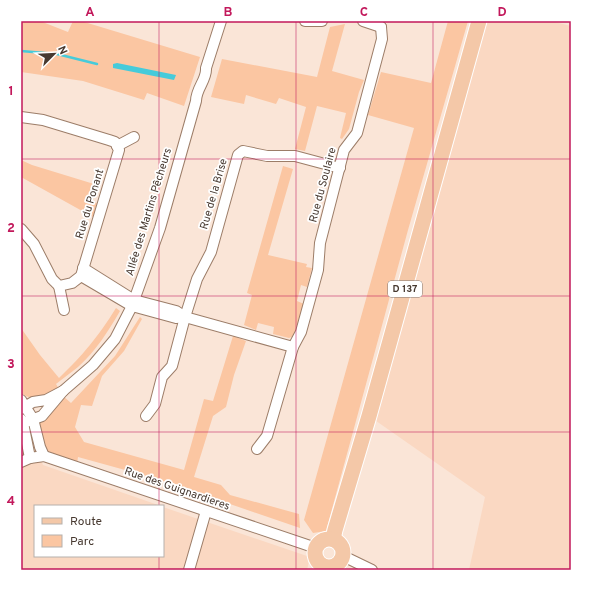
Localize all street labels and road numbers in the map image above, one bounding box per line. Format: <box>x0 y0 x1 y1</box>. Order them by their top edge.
street label: Allée des Martins Pêcheurs <box>123 146 175 278</box>
street label: Rue du Soulaire <box>306 146 340 224</box>
street label: Rue de la Brise <box>197 157 231 231</box>
street label: Rue du Ponant <box>73 167 107 241</box>
road number: D 137 <box>388 281 422 297</box>
street label: Rue des Guignardieres <box>122 464 232 514</box>

